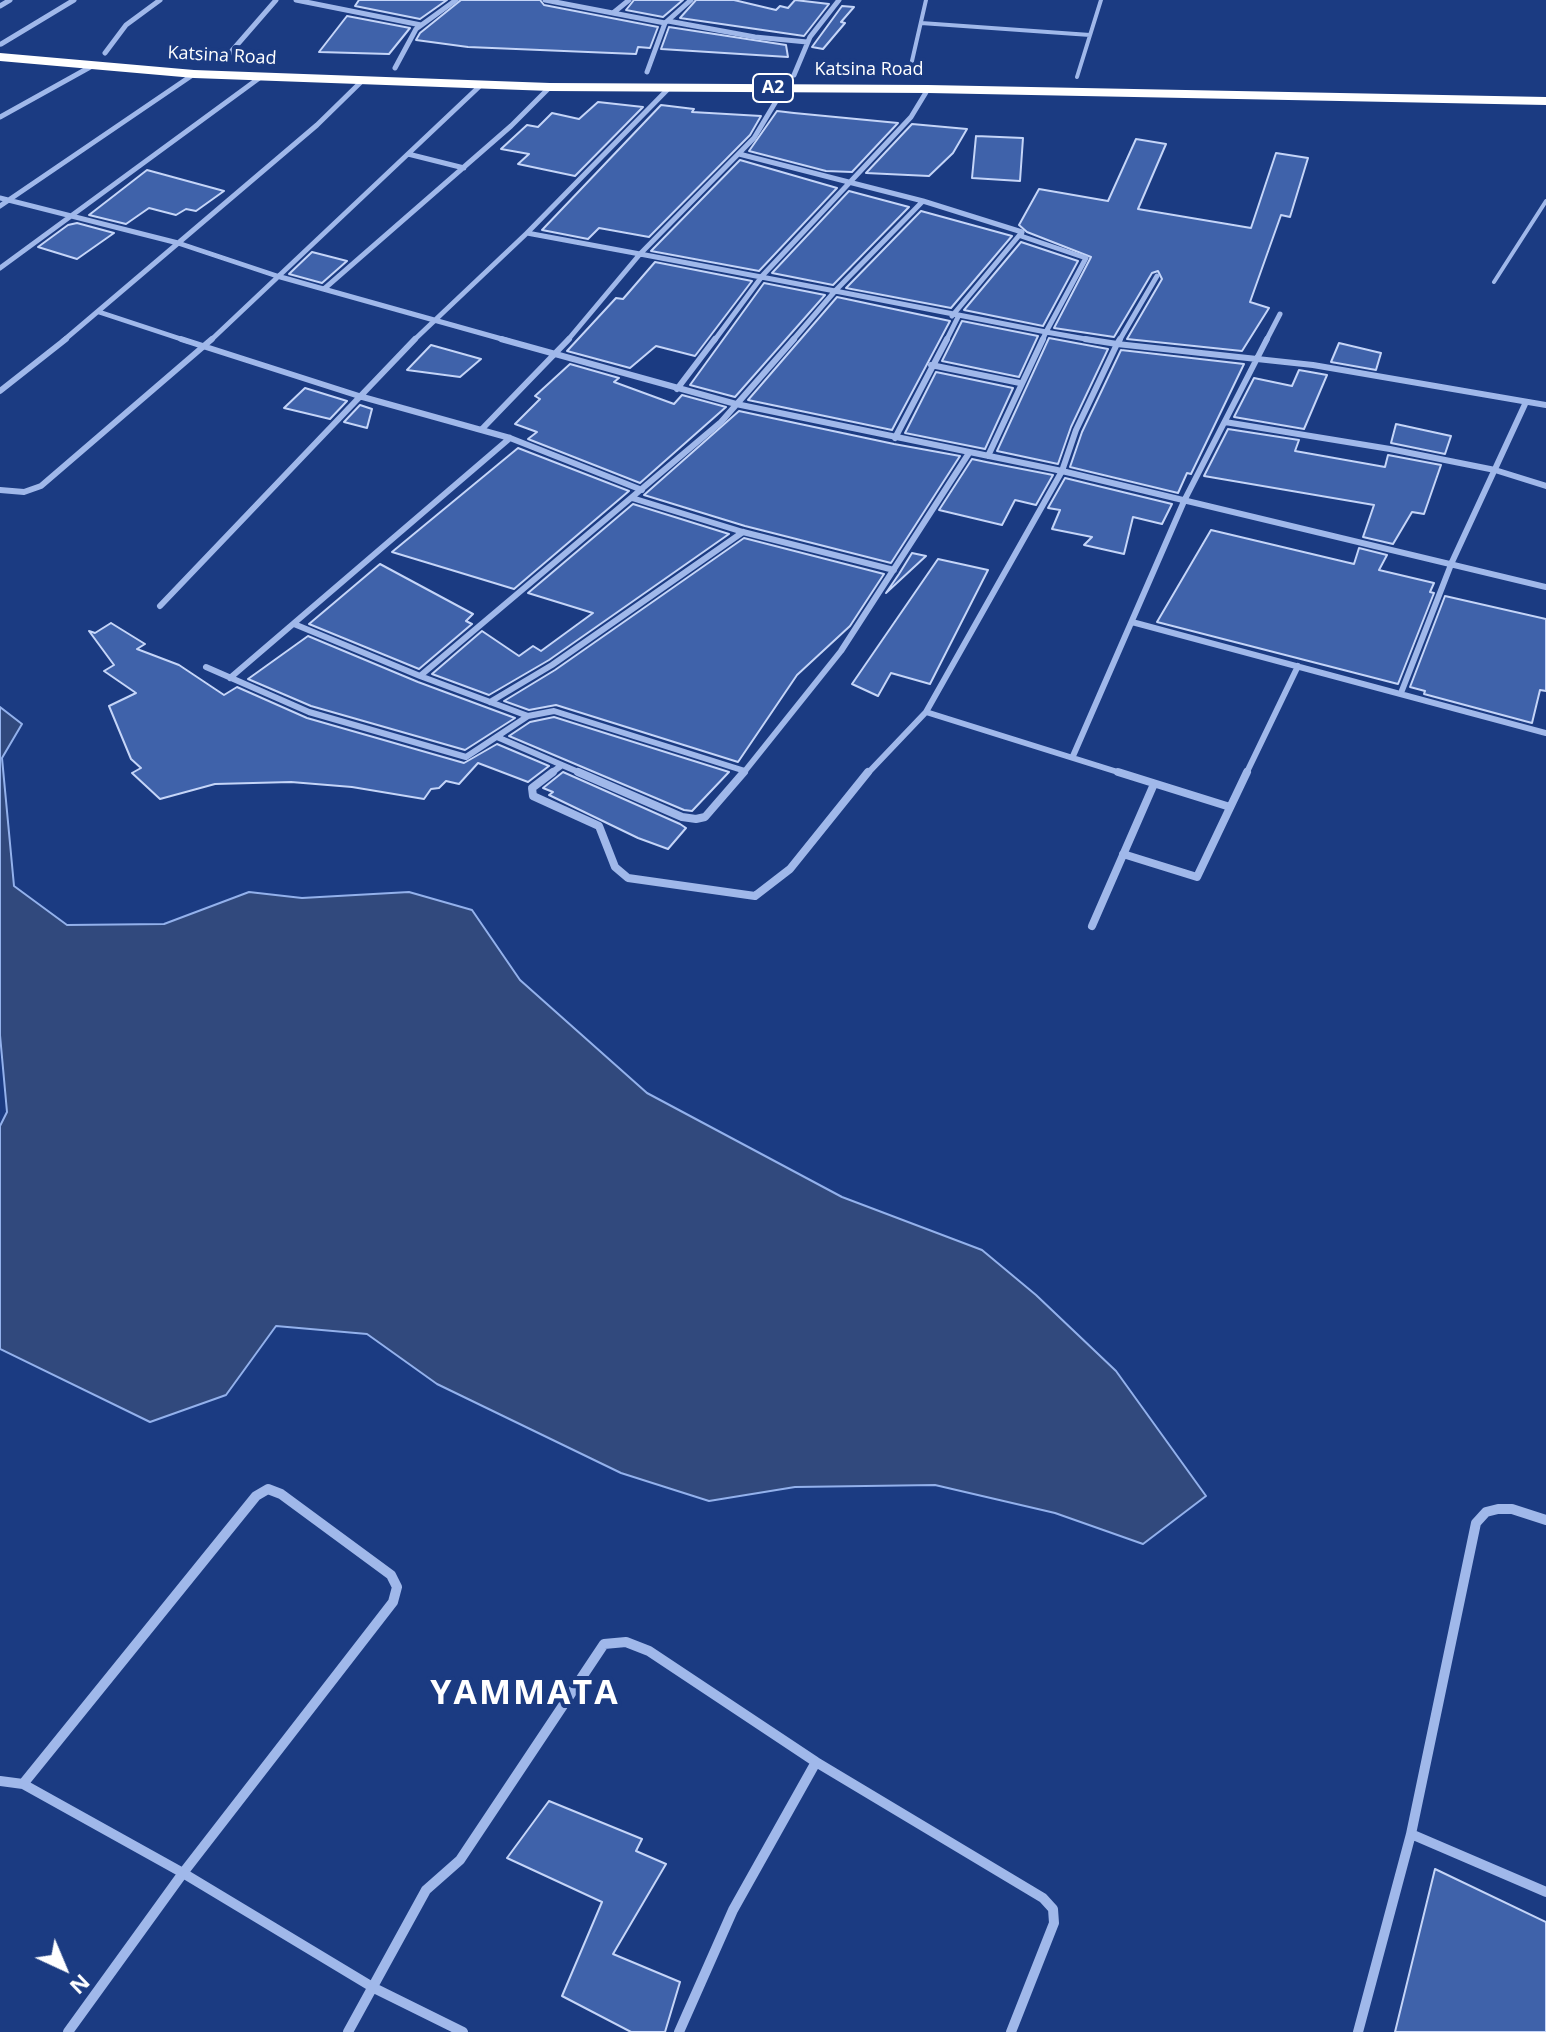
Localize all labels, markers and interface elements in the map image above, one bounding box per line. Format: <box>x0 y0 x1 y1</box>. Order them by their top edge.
street label: Katsina Road <box>167 42 277 70</box>
street label: Katsina Road <box>814 59 924 81</box>
road number: A2 <box>753 74 793 102</box>
district label: YAMMATA <box>430 1674 620 1714</box>
north arrow <box>24 1928 104 2008</box>
text: N <box>64 1968 98 2002</box>

